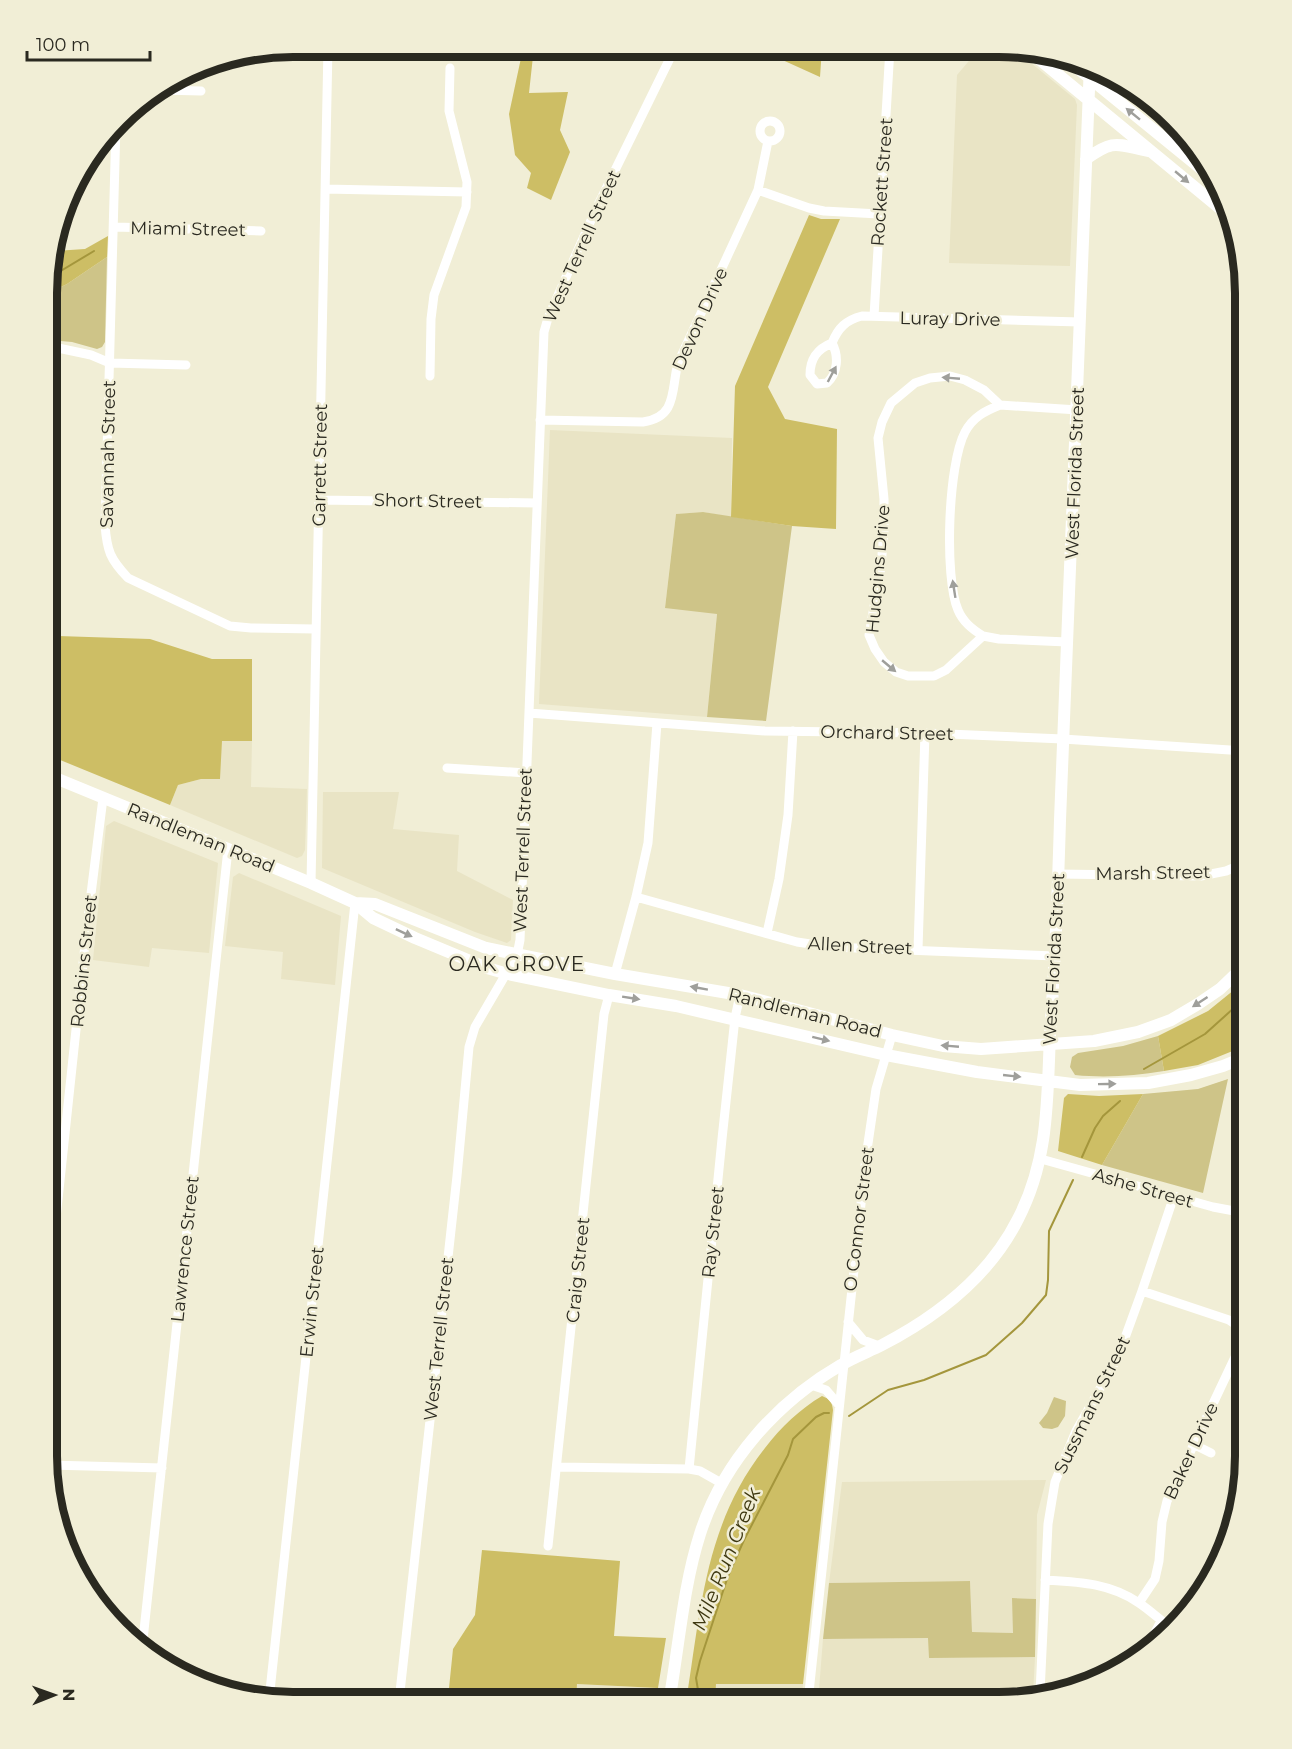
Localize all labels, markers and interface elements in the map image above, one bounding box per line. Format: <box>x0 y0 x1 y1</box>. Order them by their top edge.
scale bar <box>27 24 150 62</box>
text: 100 m <box>36 34 90 56</box>
one-way arrow <box>1125 108 1141 121</box>
street label: Rockett Street <box>867 117 897 247</box>
street label: West Terrell Street <box>538 166 626 326</box>
one-way arrow <box>1174 170 1190 183</box>
street label: Miami Street <box>130 217 246 241</box>
street label: Devon Drive <box>668 264 733 374</box>
street label: Luray Drive <box>899 307 1001 331</box>
one-way arrow <box>826 365 836 383</box>
one-way arrow <box>941 373 960 383</box>
street label: Savannah Street <box>96 380 120 528</box>
street label: West Florida Street <box>1061 387 1089 559</box>
street label: Garrett Street <box>308 403 332 527</box>
street label: Short Street <box>374 489 482 513</box>
street label: Hudgins Drive <box>861 504 895 634</box>
one-way arrow <box>949 579 958 598</box>
one-way arrow <box>881 659 897 672</box>
street label: Orchard Street <box>820 721 954 745</box>
street label: West Terrell Street <box>509 767 537 933</box>
street label: Randleman Road <box>124 798 278 878</box>
street label: Marsh Street <box>1095 861 1211 885</box>
street label: West Florida Street <box>1039 872 1069 1046</box>
street label: Robbins Street <box>66 893 102 1029</box>
one-way arrow <box>396 928 413 937</box>
street label: Allen Street <box>807 932 913 960</box>
district label: OAK GROVE <box>448 952 586 976</box>
one-way arrow <box>689 983 708 992</box>
street label: Randleman Road <box>726 983 884 1043</box>
one-way arrow <box>621 994 640 1003</box>
one-way arrow <box>1192 996 1208 1007</box>
one-way arrow <box>812 1035 830 1045</box>
one-way arrow <box>940 1041 959 1051</box>
one-way arrow <box>1003 1072 1022 1081</box>
one-way arrow <box>1098 1079 1117 1089</box>
street label: O Connor Street <box>839 1145 879 1293</box>
street label: Ashe Street <box>1090 1163 1196 1213</box>
street label: Lawrence Street <box>166 1175 204 1323</box>
street label: Ray Street <box>697 1185 729 1279</box>
street label: Craig Street <box>562 1216 594 1324</box>
street label: Erwin Street <box>295 1245 329 1359</box>
street label: West Terrell Street <box>419 1256 459 1422</box>
street label: Sussmans Street <box>1049 1333 1135 1477</box>
street label: Baker Drive <box>1159 1399 1223 1503</box>
water label: Mile Run Creek <box>686 1483 766 1634</box>
north arrow <box>24 1665 84 1725</box>
text: N <box>59 1688 78 1701</box>

